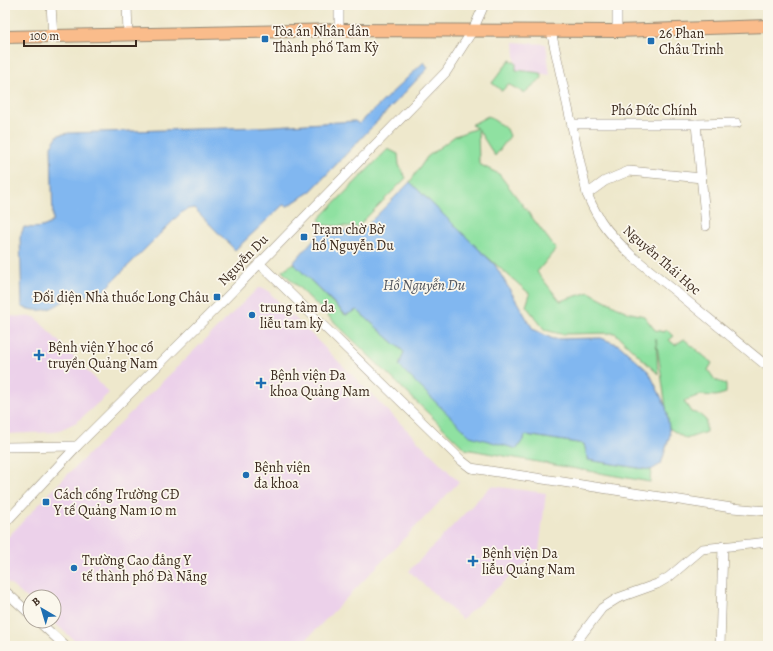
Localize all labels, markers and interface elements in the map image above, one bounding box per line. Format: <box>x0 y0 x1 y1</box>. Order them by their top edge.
scale bar <box>24 22 136 48</box>
place label: Tòa án Nhân dân Thành phố Tam Kỳ <box>273 22 379 57</box>
place label: 26 Phan Châu Trinh <box>659 24 724 59</box>
text: 100 m <box>30 28 59 44</box>
marker: Tòa án Nhân dân Thành phố Tam Kỳ <box>260 34 270 44</box>
marker: 26 Phan Châu Trinh <box>646 36 656 46</box>
street label: Phó Đức Chính <box>611 101 698 120</box>
place label: Trạm chờ Bờ hồ Nguyễn Du <box>312 220 394 255</box>
street label: Nguyễn Thái Học <box>619 221 705 299</box>
street label: Nguyễn Du <box>214 230 273 290</box>
marker: Trạm chờ Bờ hồ Nguyễn Du <box>299 232 309 242</box>
water label: Hồ Nguyễn Du <box>383 275 465 295</box>
place label: Đối diện Nhà thuốc Long Châu <box>33 288 209 307</box>
marker: Đối diện Nhà thuốc Long Châu <box>212 292 222 302</box>
place label: trung tâm da liễu tam kỳ <box>260 298 335 333</box>
marker: trung tâm da liễu tam kỳ <box>247 310 257 320</box>
place label: Bệnh viện Y học cổ truyền Quảng Nam <box>48 338 158 373</box>
marker: Bệnh viện Y học cổ truyền Quảng Nam <box>33 349 45 361</box>
place label: Bệnh viện Đa khoa Quảng Nam <box>270 366 370 401</box>
marker: Bệnh viện Đa khoa Quảng Nam <box>255 377 267 389</box>
place label: Bệnh viện đa khoa <box>254 458 311 493</box>
marker: Bệnh viện đa khoa <box>241 470 251 480</box>
place label: Cách cổng Trường CĐ Y tế Quảng Nam 10 m <box>53 485 179 520</box>
marker: Cách cổng Trường CĐ Y tế Quảng Nam 10 m <box>41 497 51 507</box>
place label: Bệnh viện Da liễu Quảng Nam <box>482 544 576 579</box>
place label: Trường Cao đẳng Y tế thành phố Đà Nẵng <box>82 551 207 586</box>
marker: Bệnh viện Da liễu Quảng Nam <box>467 555 479 567</box>
marker: Trường Cao đẳng Y tế thành phố Đà Nẵng <box>69 563 79 573</box>
north arrow <box>22 589 62 629</box>
text: B <box>29 593 44 610</box>

